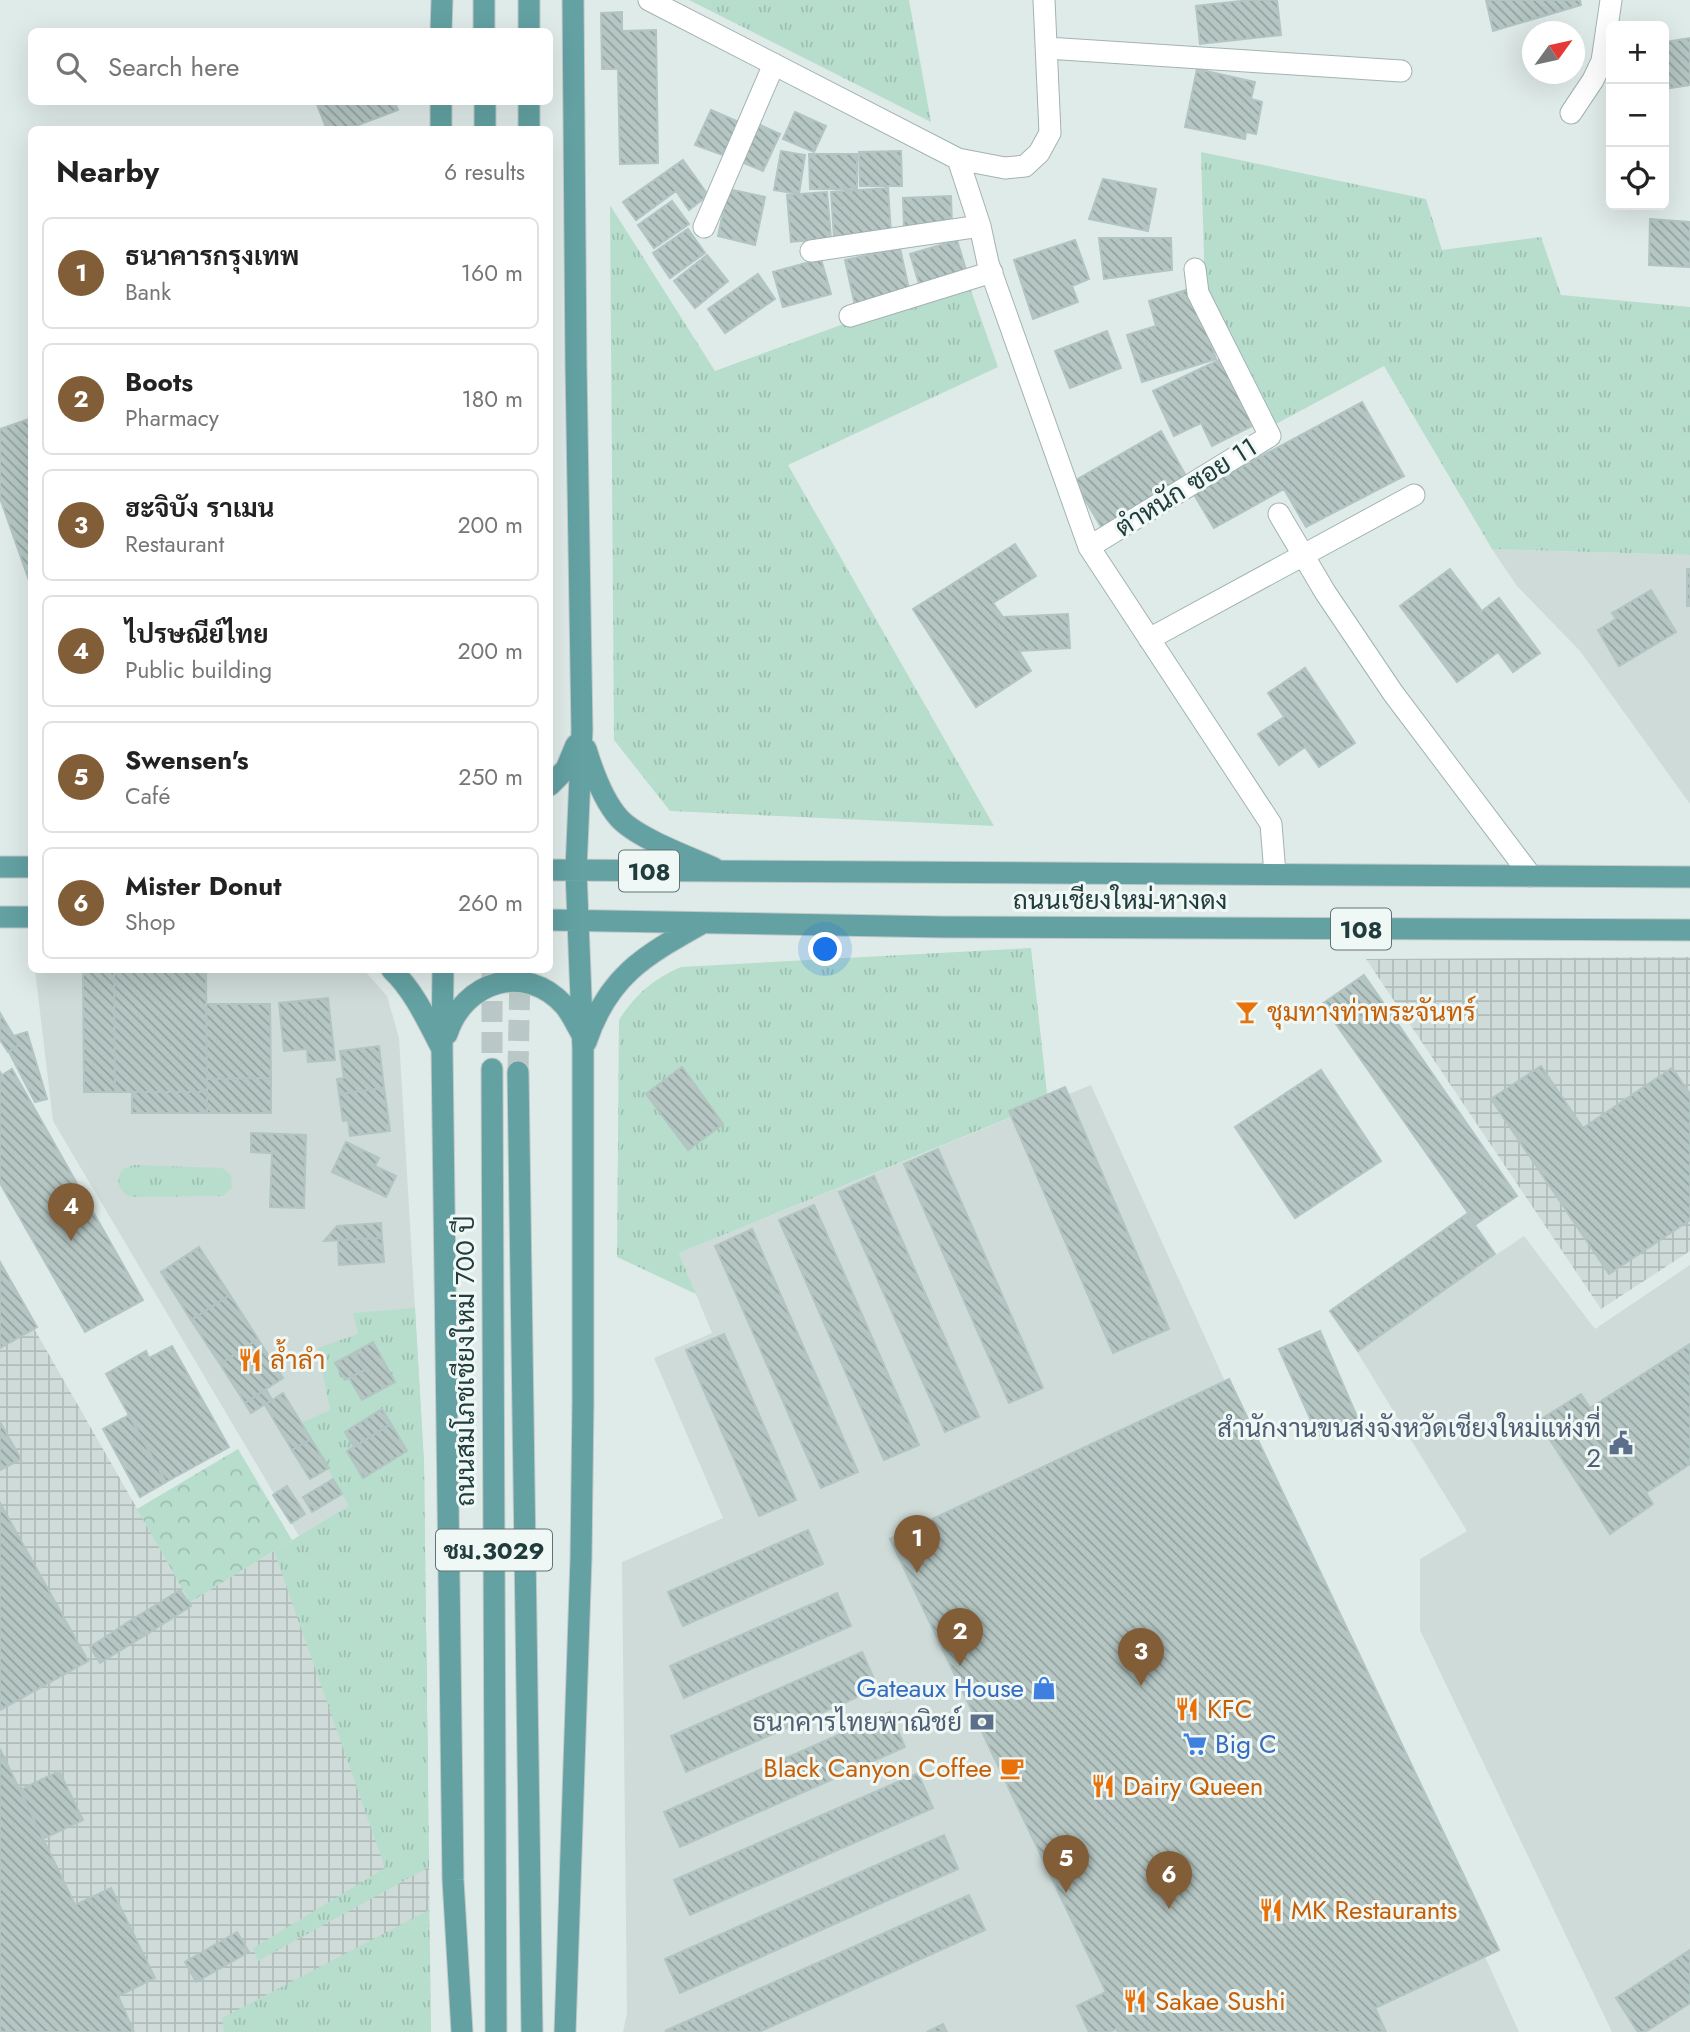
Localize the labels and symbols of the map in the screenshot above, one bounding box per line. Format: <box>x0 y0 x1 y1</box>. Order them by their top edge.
north arrow <box>1522 21 1585 84</box>
street label: ตำหนัก ซอย 11 <box>1107 428 1265 546</box>
road number: 108 <box>619 850 679 892</box>
street label: ถนนเชียงใหม่-หางดง <box>1013 881 1227 919</box>
road number: 108 <box>1331 909 1391 950</box>
your location <box>808 932 842 966</box>
place label: ชุมทางท่าพระจันทร์ <box>1267 993 1476 1031</box>
bar icon: ชุมทางท่าพระจันทร์ <box>1233 998 1261 1026</box>
pin: 4 <box>48 1183 94 1241</box>
street label: ถนนสมโภชเชียงใหม่ 700 ปี <box>446 1215 484 1507</box>
place label: ล้ำลำ <box>270 1339 325 1379</box>
restaurant icon: ล้ำลำ <box>236 1346 264 1374</box>
place label: สำนักงานขนส่งจังหวัดเชียงใหม่แห่งที่ 2 <box>1217 1406 1601 1477</box>
public building icon: สำนักงานขนส่งจังหวัดเชียงใหม่แห่งที่ 2 <box>1607 1429 1635 1457</box>
pin: 1 <box>894 1515 940 1573</box>
road number: ชม.3029 <box>436 1530 552 1570</box>
pin: 2 <box>937 1608 983 1666</box>
pin: 3 <box>1118 1628 1164 1686</box>
place label: Gateaux House <box>857 1669 1024 1707</box>
shop icon: Gateaux House <box>1030 1674 1058 1702</box>
place label: KFC <box>1207 1690 1253 1728</box>
restaurant icon: KFC <box>1173 1695 1201 1723</box>
place label: ธนาคารไทยพาณิชย์ <box>752 1703 962 1741</box>
bank icon: ธนาคารไทยพาณิชย์ <box>968 1708 996 1736</box>
place label: Big C <box>1215 1725 1277 1763</box>
supermarket icon: Big C <box>1181 1730 1209 1758</box>
place label: Black Canyon Coffee <box>763 1749 992 1787</box>
cafe icon: Black Canyon Coffee <box>998 1754 1026 1782</box>
place label: Dairy Queen <box>1123 1767 1264 1805</box>
restaurant icon: Dairy Queen <box>1089 1772 1117 1800</box>
pin: 5 <box>1043 1835 1089 1893</box>
pin: 6 <box>1146 1851 1192 1909</box>
place label: MK Restaurants <box>1291 1891 1457 1929</box>
restaurant icon: MK Restaurants <box>1257 1896 1285 1924</box>
place label: Sakae Sushi <box>1155 1982 1286 2020</box>
restaurant icon: Sakae Sushi <box>1121 1987 1149 2015</box>

